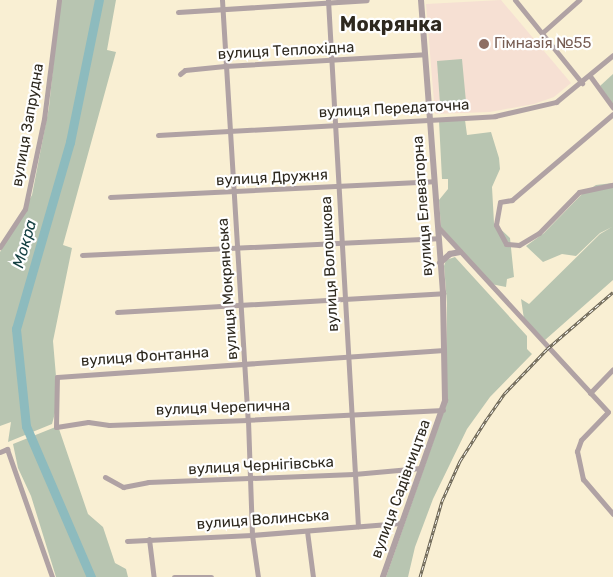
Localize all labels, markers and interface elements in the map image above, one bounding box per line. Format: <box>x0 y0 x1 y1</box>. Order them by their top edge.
district label: Мокрянка <box>340 12 442 36</box>
place label: Гімназія №55 <box>494 35 591 53</box>
street label: вулиця Теплохідна <box>217 38 355 64</box>
marker: Гімназія №55 <box>478 38 490 50</box>
street label: вулиця Запрудна <box>8 62 48 188</box>
street label: вулиця Передаточна <box>318 96 470 122</box>
street label: вулиця Елеваторна <box>409 135 437 277</box>
street label: вулиця Дружня <box>216 166 328 190</box>
street label: вулиця Волошкова <box>317 196 343 332</box>
water label: Мокра <box>9 218 41 270</box>
street label: вулиця Мокрянська <box>214 218 242 360</box>
street label: вулиця Фонтанна <box>80 344 210 370</box>
street label: вулиця Черепична <box>156 397 290 419</box>
street label: вулиця Садівництва <box>368 417 434 561</box>
street label: вулиця Чернігівська <box>188 453 334 479</box>
street label: вулиця Волинська <box>196 506 330 534</box>

